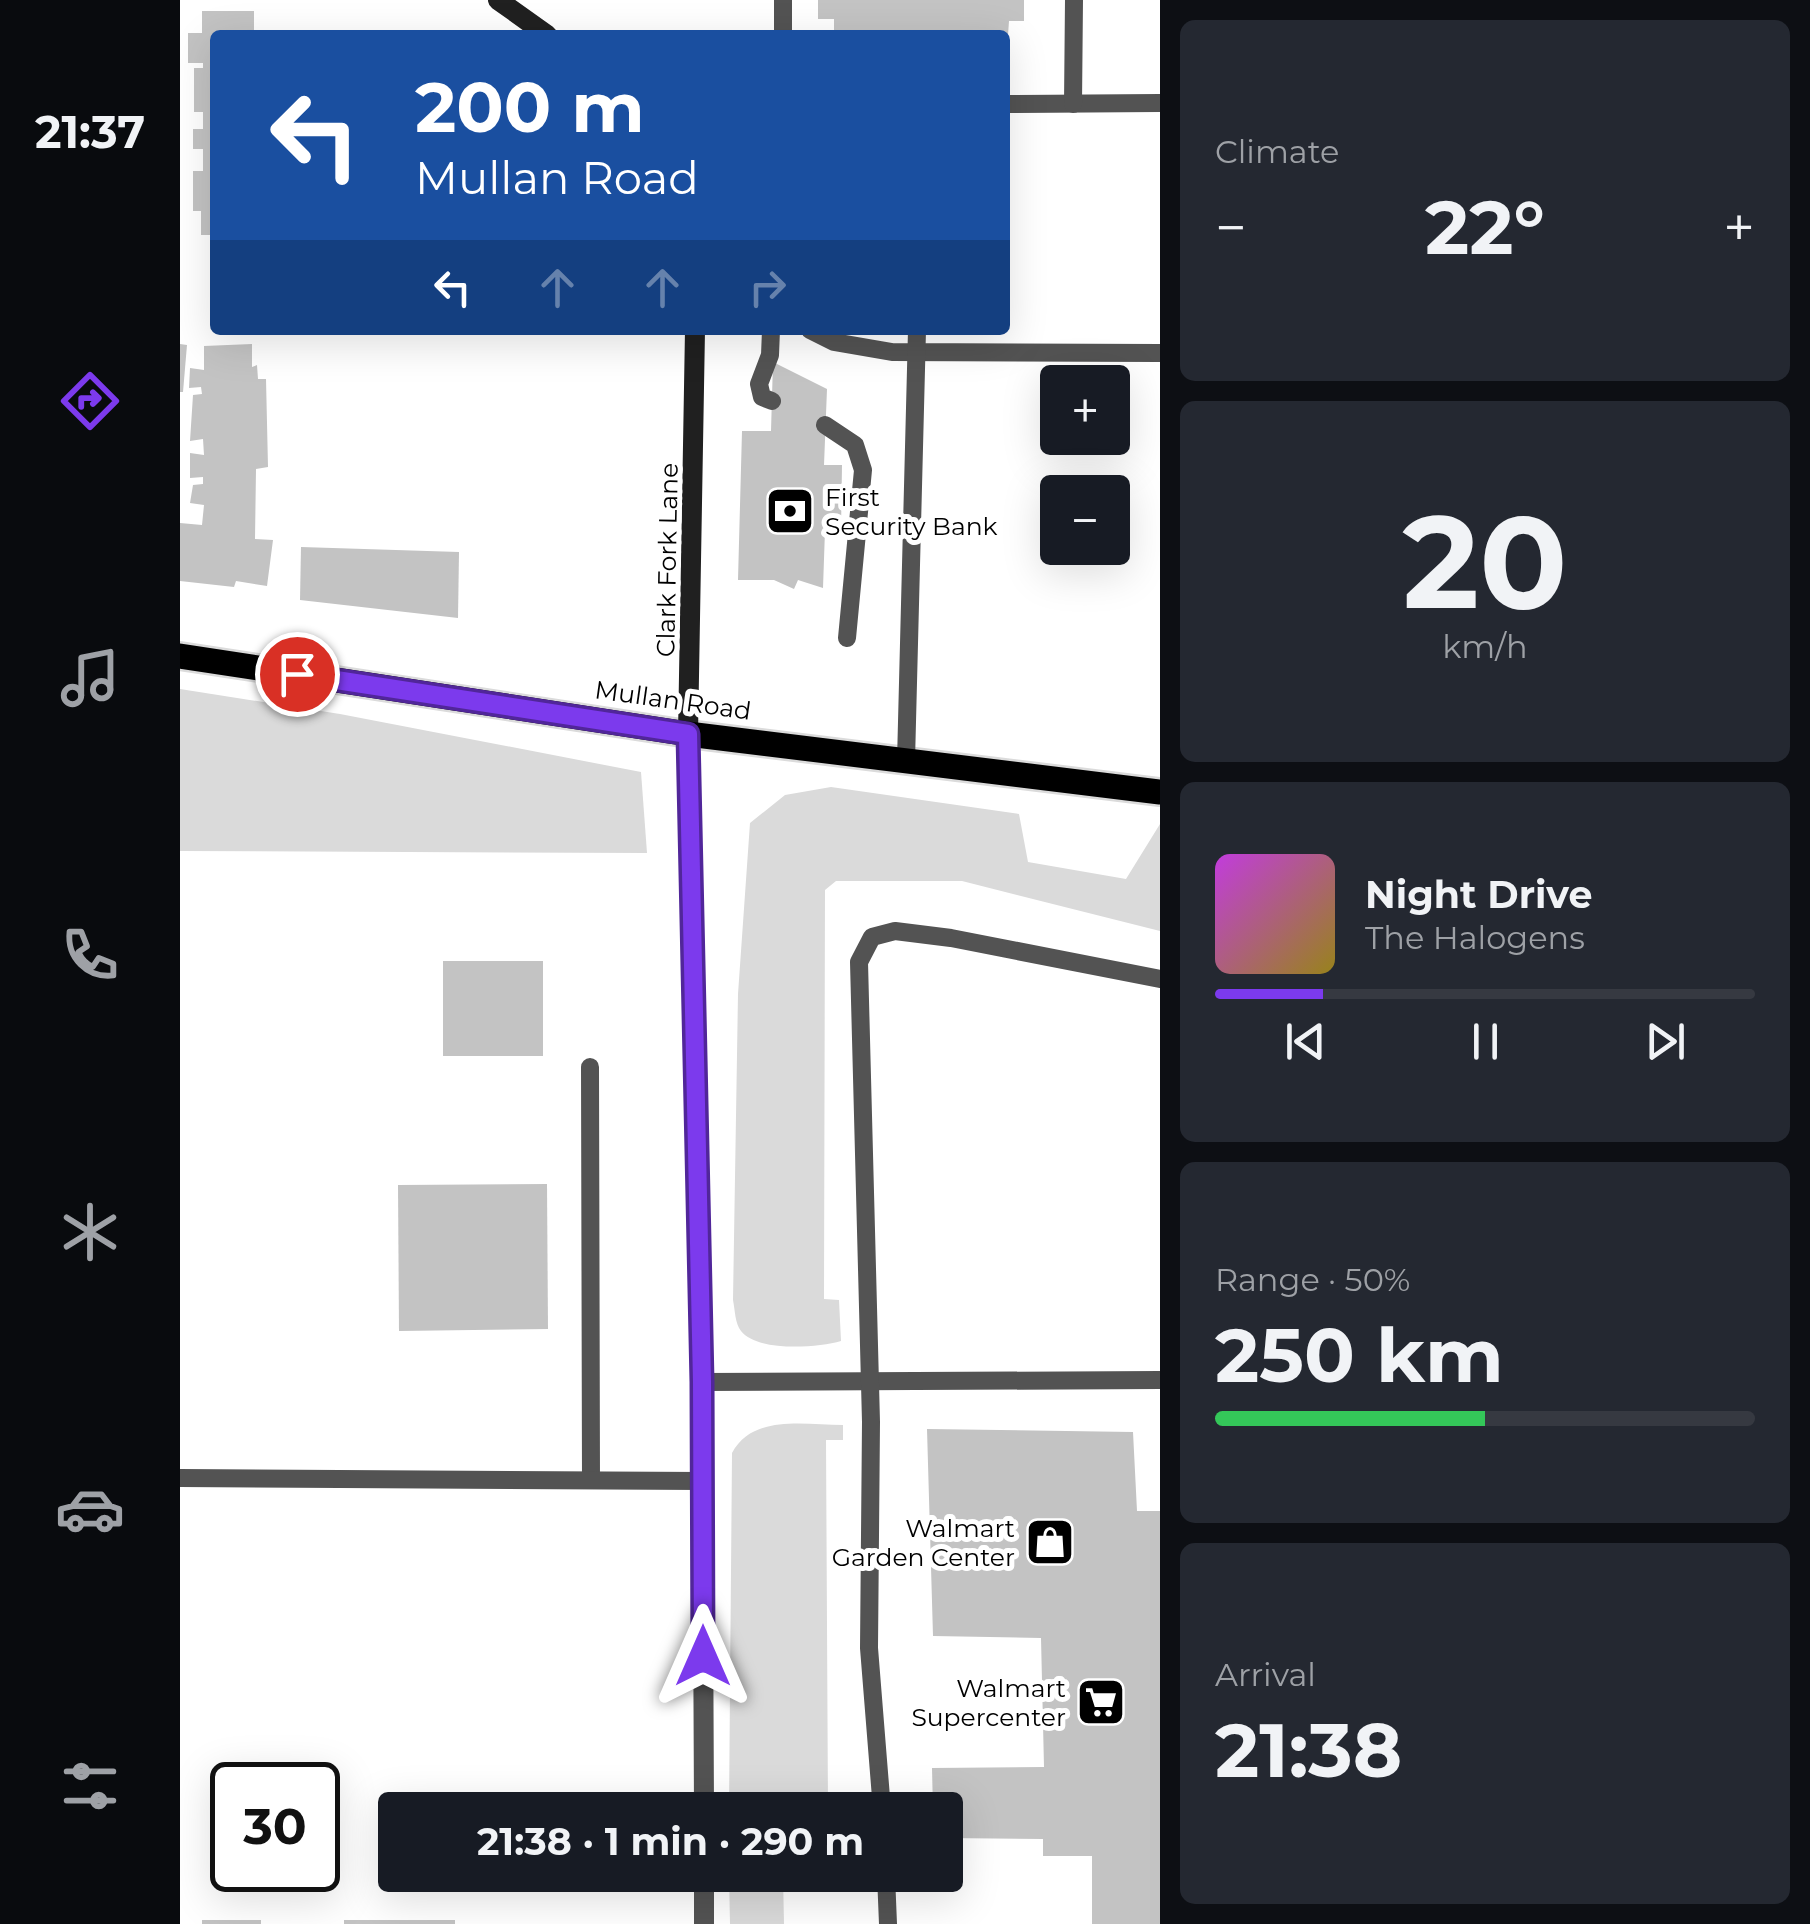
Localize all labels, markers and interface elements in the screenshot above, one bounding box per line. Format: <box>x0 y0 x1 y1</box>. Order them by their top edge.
text: 200 m <box>415 64 645 150</box>
icon: left <box>250 70 380 200</box>
text: 21:37 <box>35 104 145 159</box>
text: Climate <box>1215 132 1339 171</box>
text: Mullan Road <box>415 150 699 205</box>
text: 22° <box>1425 181 1545 273</box>
text: − <box>1215 194 1247 261</box>
text: + <box>1723 194 1755 261</box>
icon: left <box>425 260 480 315</box>
icon: ahead <box>530 260 585 315</box>
icon: ahead <box>635 260 690 315</box>
icon: right <box>740 260 795 315</box>
map controls <box>1040 365 1130 565</box>
button: + <box>1040 365 1130 455</box>
icon: directions <box>55 366 125 436</box>
street label: Clark Fork Lane <box>650 463 684 657</box>
button: − <box>1040 475 1130 565</box>
place label: First Security Bank <box>825 482 998 541</box>
text: 20 <box>1403 482 1567 641</box>
bank icon: First Security Bank <box>764 485 816 537</box>
text: km/h <box>1442 627 1528 666</box>
pin <box>255 632 340 717</box>
icon: music <box>55 643 125 713</box>
icon: arrive <box>270 647 325 702</box>
street label: Mullan Road <box>593 674 753 726</box>
text: Night Drive <box>1365 871 1592 918</box>
text: The Halogens <box>1365 918 1585 957</box>
icon: phone <box>55 920 125 990</box>
icon: previous <box>1278 1014 1333 1069</box>
icon: pause <box>1458 1014 1513 1069</box>
icon: next <box>1638 1014 1693 1069</box>
icon: climate <box>55 1197 125 1267</box>
text: Range · 50% <box>1215 1260 1410 1299</box>
text: 250 km <box>1215 1309 1504 1401</box>
icon: car <box>55 1474 125 1544</box>
place label: Walmart Garden Center <box>832 1513 1015 1572</box>
shop icon: Walmart Garden Center <box>1024 1516 1076 1568</box>
position arrow <box>651 1604 755 1708</box>
text: Arrival <box>1215 1655 1316 1694</box>
place label: Walmart Supercenter <box>911 1673 1066 1732</box>
supermarket icon: Walmart Supercenter <box>1075 1676 1127 1728</box>
text: 21:38 <box>1215 1704 1402 1796</box>
icon: filters <box>55 1751 125 1821</box>
speed limit sign: 30 <box>210 1762 340 1892</box>
text: 21:38 · 1 min · 290 m <box>477 1818 864 1865</box>

